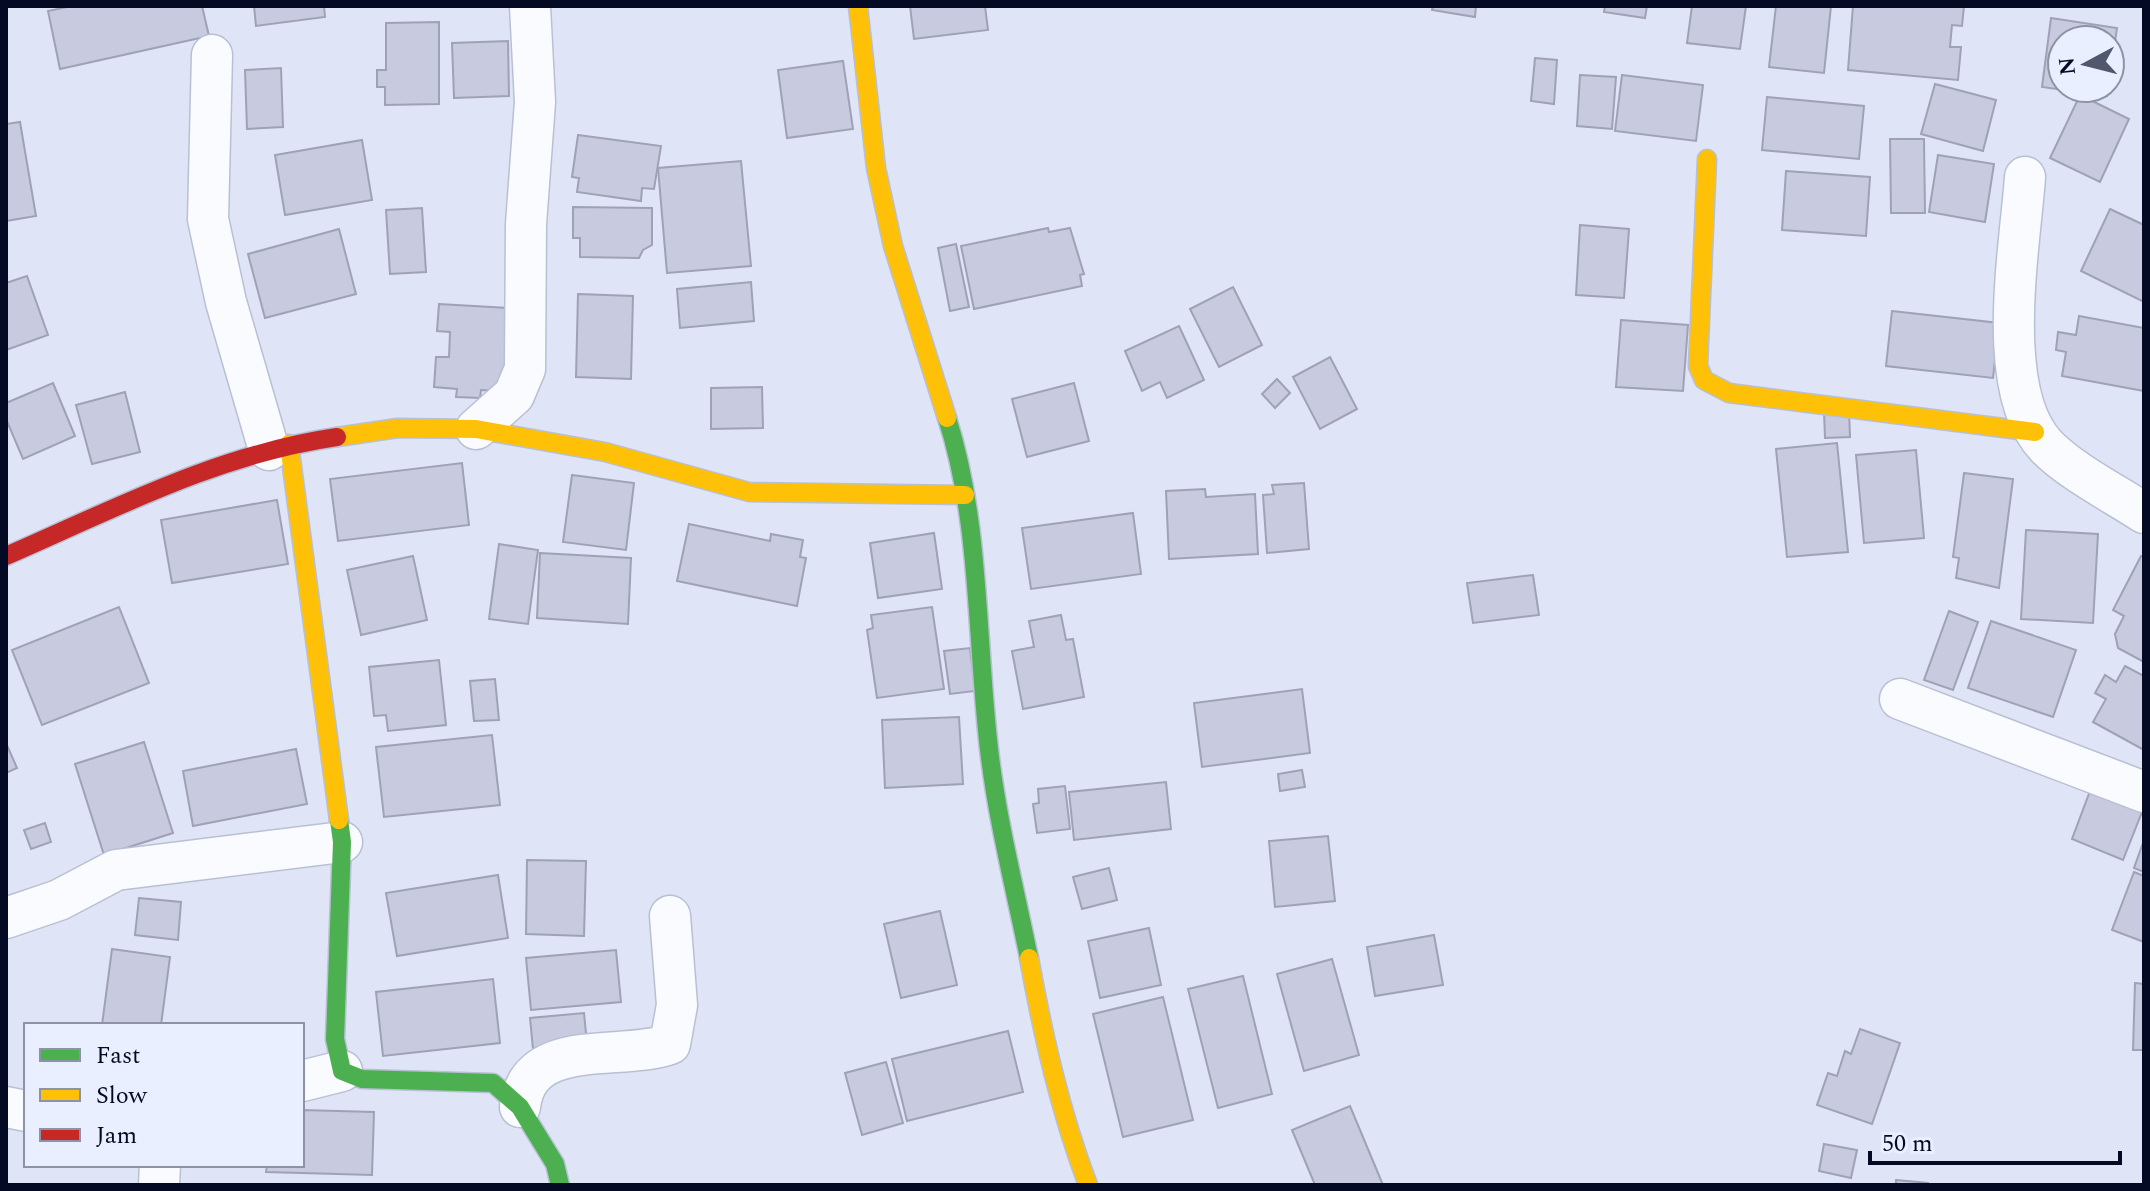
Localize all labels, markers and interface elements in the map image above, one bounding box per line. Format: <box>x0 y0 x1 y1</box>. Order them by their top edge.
north arrow <box>2046 24 2126 104</box>
text: N <box>2050 55 2085 77</box>
legend <box>24 1023 304 1167</box>
text: Fast <box>96 1038 141 1074</box>
text: Slow <box>96 1078 148 1114</box>
scale bar <box>1870 1115 2120 1165</box>
text: Jam <box>96 1118 137 1154</box>
text: 50 m <box>1882 1126 1933 1162</box>

